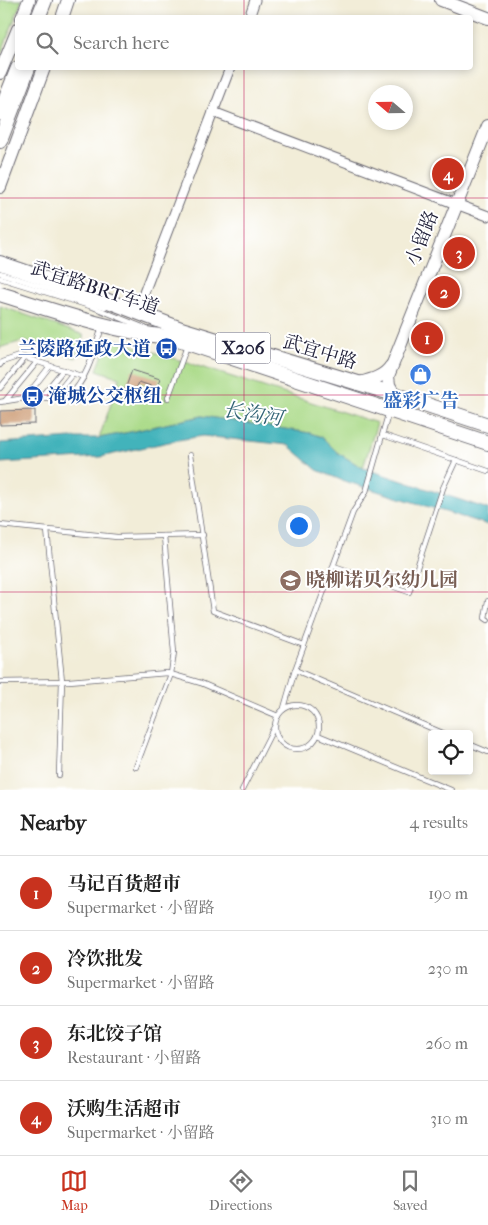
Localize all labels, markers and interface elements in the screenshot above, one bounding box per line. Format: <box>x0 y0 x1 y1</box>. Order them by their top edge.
search box <box>15 15 473 70</box>
icon: search <box>33 29 61 57</box>
text: Search here <box>73 32 169 54</box>
north arrow <box>368 85 413 130</box>
pin: 4 <box>432 155 464 193</box>
street label: 小留路 <box>401 207 443 269</box>
pin: 3 <box>443 234 475 272</box>
street label: 武宜路BRT车道 <box>28 257 162 319</box>
pin: 2 <box>428 273 460 311</box>
pin: 1 <box>411 319 443 357</box>
street label: 武宜中路 <box>280 330 360 374</box>
road number: X206 <box>216 332 270 363</box>
bus stop icon: 兰陵路延政大道 <box>155 337 179 361</box>
place label: 兰陵路延政大道 <box>18 338 151 360</box>
shop icon: 盛彩广告 <box>409 363 433 387</box>
bus stop icon: 淹城公交枢纽 <box>20 384 44 408</box>
place label: 淹城公交枢纽 <box>48 385 162 407</box>
place label: 盛彩广告 <box>383 390 459 412</box>
water label: 长沟河 <box>222 398 287 431</box>
your location <box>286 513 312 539</box>
school or university icon: 晓柳诺贝尔幼儿园 <box>278 568 302 592</box>
place label: 晓柳诺贝尔幼儿园 <box>306 569 458 591</box>
map controls <box>428 730 473 775</box>
button: locate <box>428 730 473 775</box>
text: Nearby <box>20 811 86 835</box>
text: 4 results <box>410 813 468 832</box>
text: 马记百货超市 <box>67 873 181 895</box>
text: 1 <box>33 884 39 903</box>
text: 190 m <box>428 884 468 903</box>
text: Supermarket · 小留路 <box>67 898 215 917</box>
text: 冷饮批发 <box>67 948 143 970</box>
text: 2 <box>32 959 40 978</box>
text: 230 m <box>428 959 468 978</box>
text: Supermarket · 小留路 <box>67 973 215 992</box>
text: 东北饺子馆 <box>67 1023 162 1045</box>
text: 3 <box>33 1034 39 1053</box>
text: 260 m <box>426 1034 468 1053</box>
text: Restaurant · 小留路 <box>67 1048 202 1067</box>
text: 沃购生活超市 <box>67 1098 181 1120</box>
text: 4 <box>31 1109 41 1128</box>
text: 310 m <box>430 1109 468 1128</box>
text: Supermarket · 小留路 <box>67 1123 215 1142</box>
tab: Map <box>60 1167 88 1214</box>
tab: Directions <box>209 1167 272 1214</box>
tab: Saved <box>393 1167 428 1214</box>

